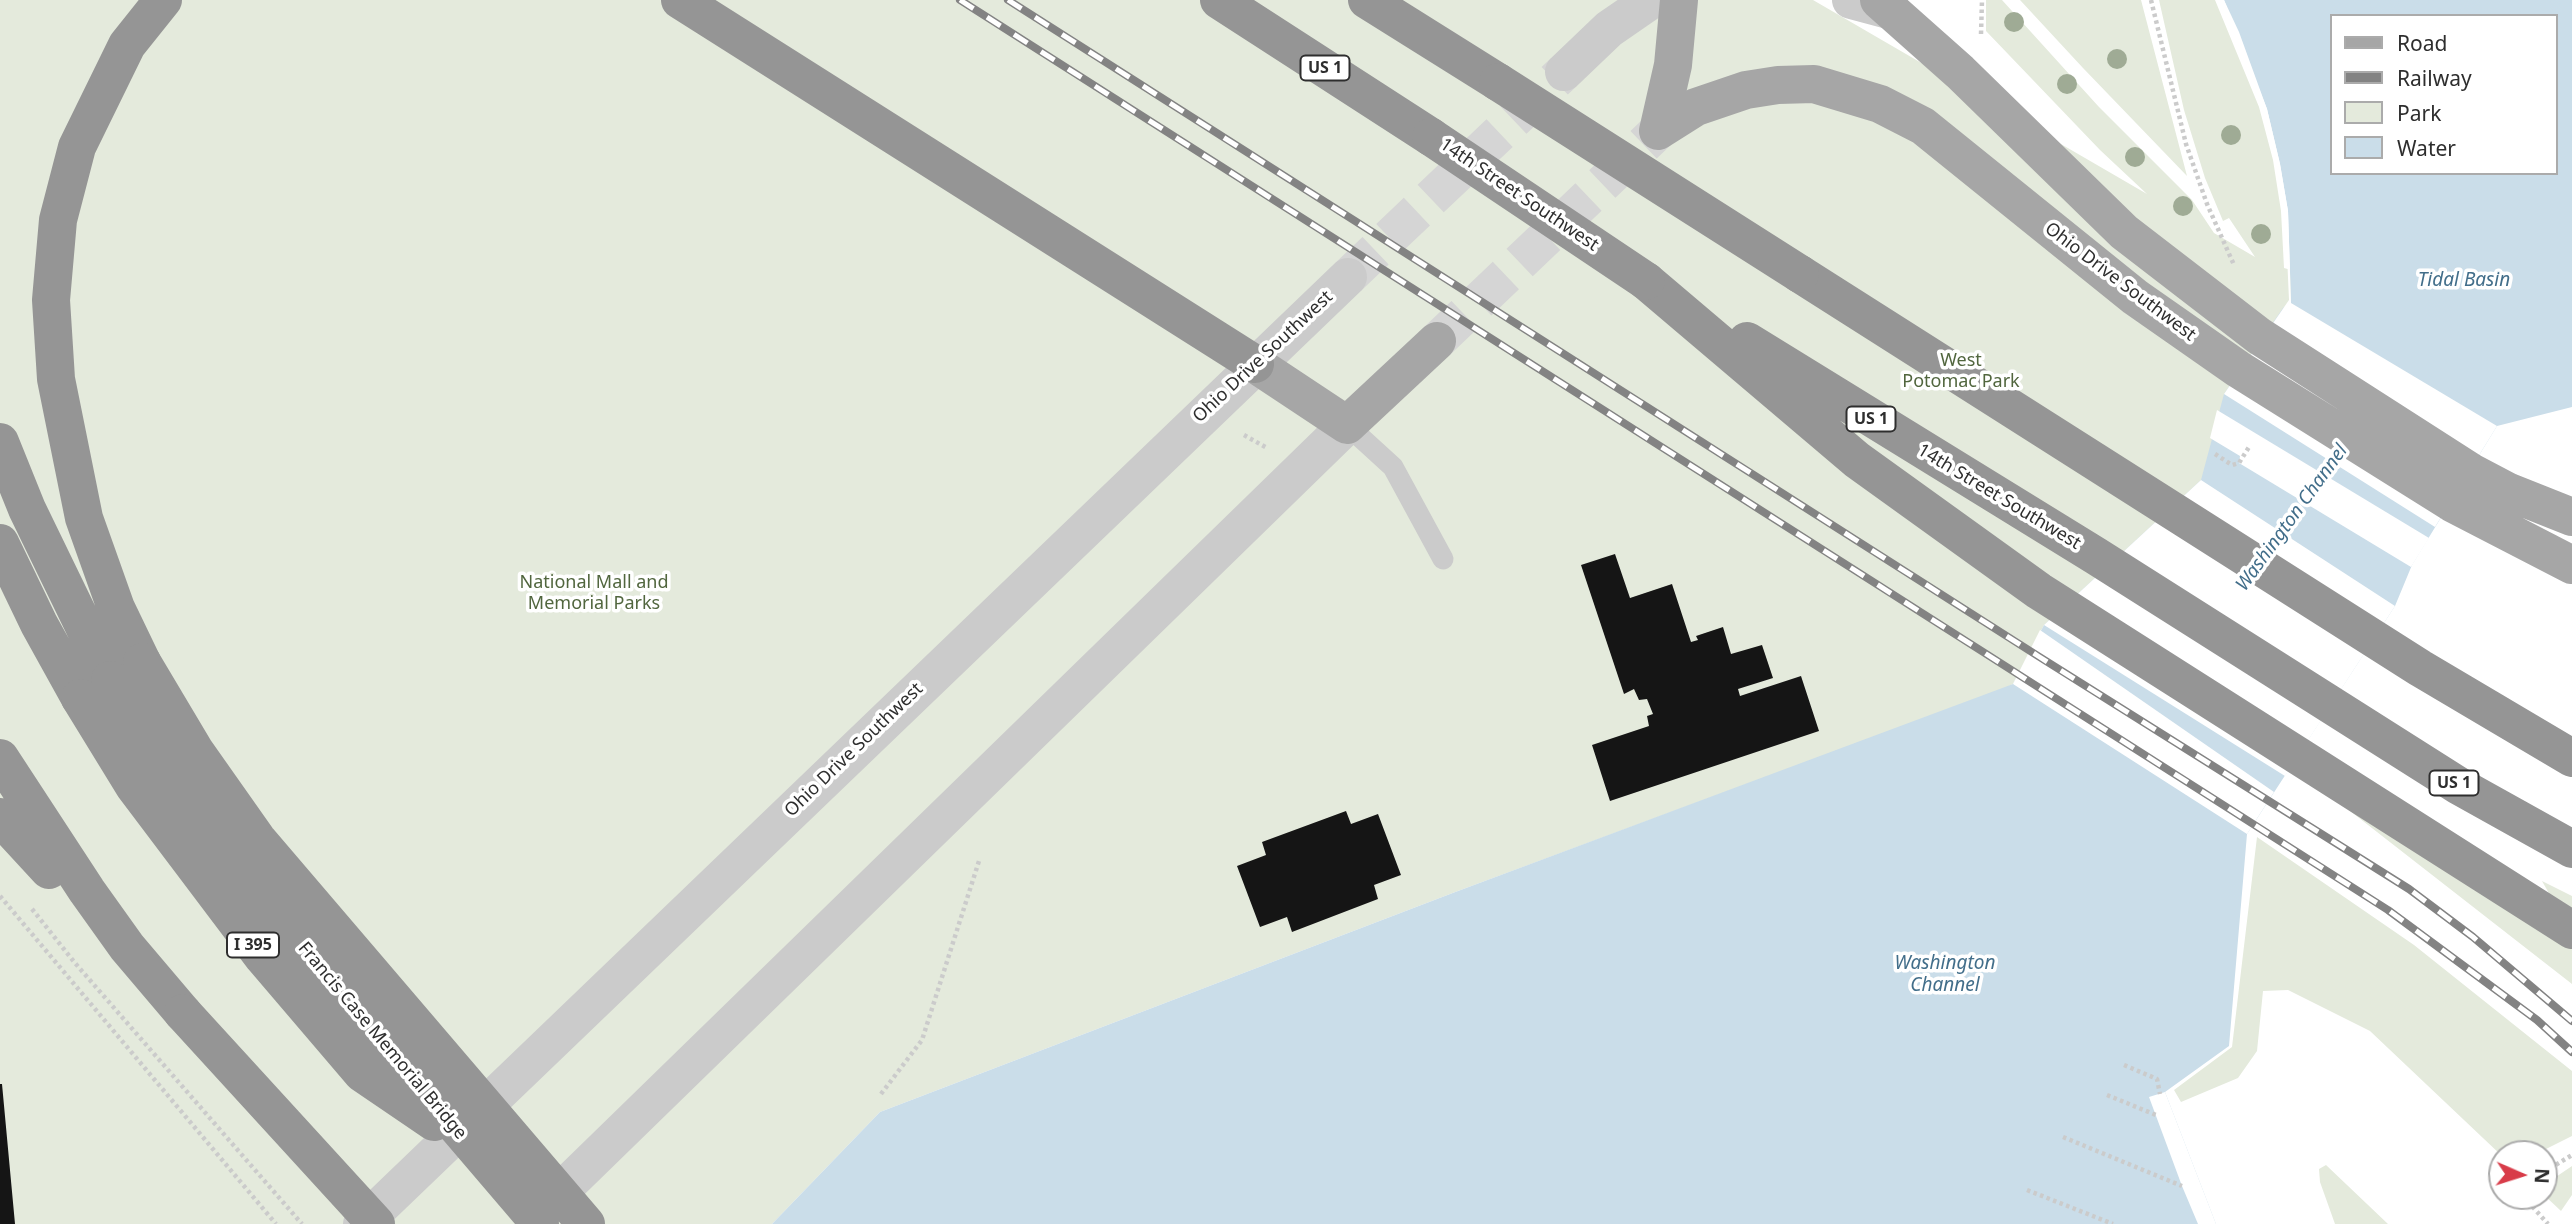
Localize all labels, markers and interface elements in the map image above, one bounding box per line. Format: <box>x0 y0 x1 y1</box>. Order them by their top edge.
legend <box>2330 14 2558 175</box>
text: Road <box>2397 29 2447 57</box>
road number: US 1 <box>1300 55 1350 80</box>
text: Railway <box>2397 64 2472 92</box>
text: Park <box>2397 99 2441 127</box>
street label: 14th Street Southwest <box>1436 134 1602 256</box>
text: Water <box>2397 134 2456 162</box>
street label: Ohio Drive Southwest <box>2040 218 2200 346</box>
water label: Tidal Basin <box>2418 270 2510 292</box>
street label: Ohio Drive Southwest <box>1189 287 1337 427</box>
park label: West Potomac Park <box>1902 350 2020 392</box>
road number: US 1 <box>1846 406 1896 432</box>
street label: 14th Street Southwest <box>1913 440 2085 554</box>
water label: Washington Channel <box>2231 440 2353 596</box>
park label: National Mall and Memorial Parks <box>519 572 669 614</box>
street label: Ohio Drive Southwest <box>780 678 928 822</box>
road number: US 1 <box>2430 770 2478 796</box>
road number: I 395 <box>227 932 279 958</box>
street label: Francis Case Memorial Bridge <box>293 938 471 1144</box>
water label: Washington Channel <box>1895 953 1995 997</box>
north arrow <box>2488 1140 2558 1210</box>
text: N <box>2529 1168 2555 1184</box>

